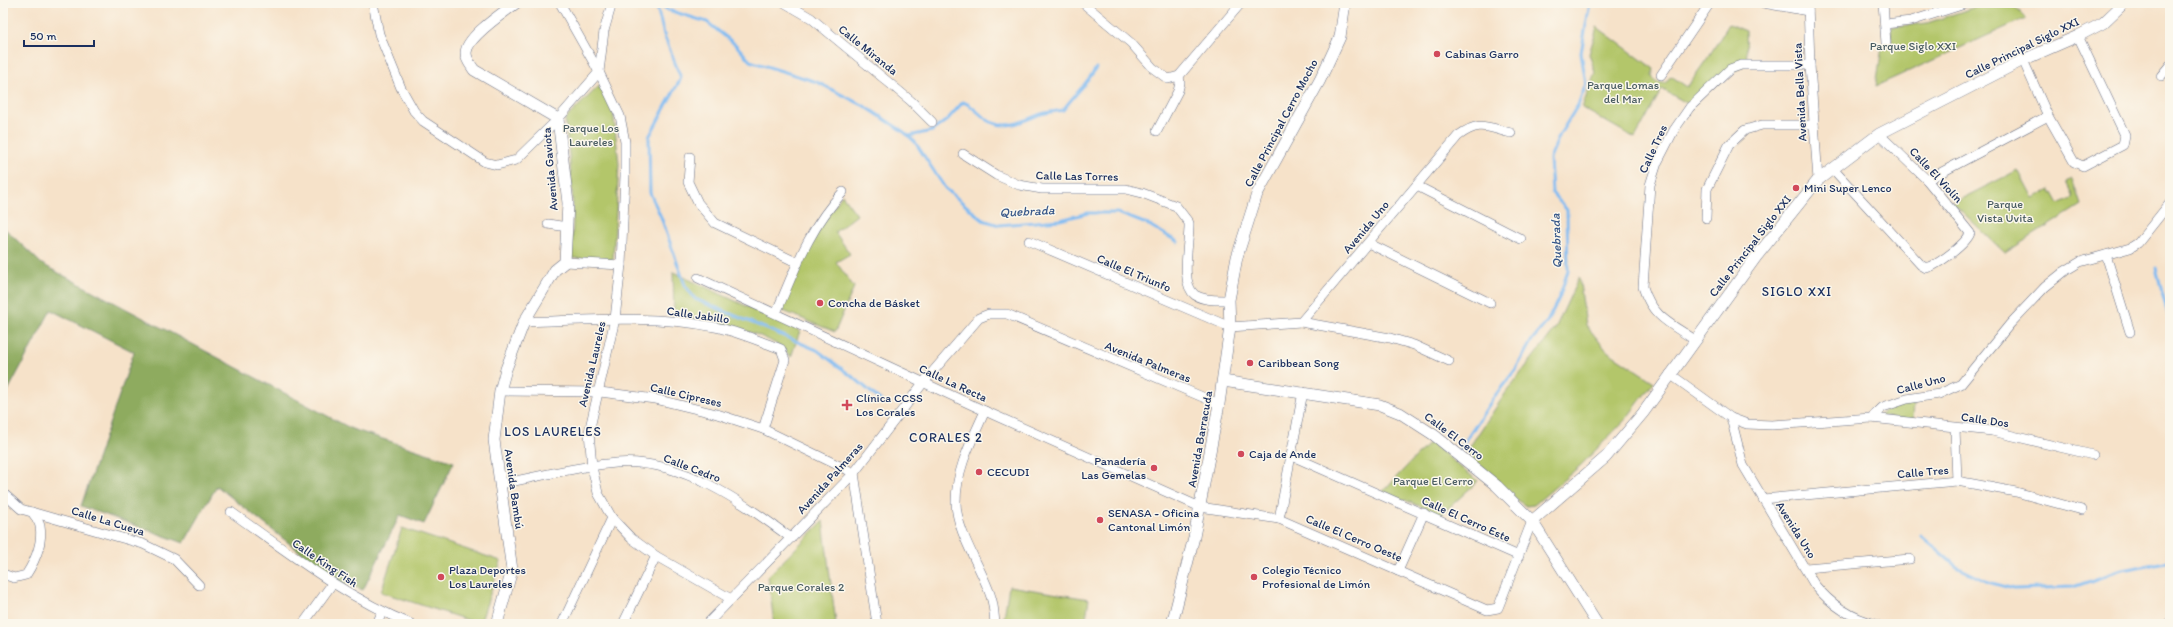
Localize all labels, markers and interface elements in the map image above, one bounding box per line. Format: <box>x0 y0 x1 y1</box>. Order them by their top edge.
street label: Calle Principal Siglo XXI <box>1963 14 2081 82</box>
scale bar <box>24 22 94 48</box>
street label: Calle Miranda <box>836 22 900 78</box>
text: 50 m <box>30 29 56 43</box>
park label: Parque Siglo XXI <box>1870 39 1956 53</box>
street label: Avenida Bella Vista <box>1790 42 1810 142</box>
place label: Cabinas Garro <box>1445 47 1519 61</box>
marker: Cabinas Garro <box>1432 49 1442 59</box>
street label: Calle Principal Cerro Mocho <box>1241 57 1321 189</box>
park label: Parque Lomas del Mar <box>1587 78 1659 106</box>
park label: Parque Los Laureles <box>563 121 619 149</box>
street label: Calle Tres <box>1636 123 1670 175</box>
street label: Avenida Gaviota <box>539 126 561 211</box>
street label: Calle El Violín <box>1907 144 1966 206</box>
street label: Calle Las Torres <box>1035 168 1119 184</box>
place label: Mini Super Lenco <box>1804 181 1892 195</box>
marker: Mini Super Lenco <box>1791 183 1801 193</box>
street label: Calle Principal Siglo XXI <box>1706 192 1794 300</box>
park label: Parque Vista Uvita <box>1977 197 2034 225</box>
street label: Avenida Uno <box>1340 198 1392 256</box>
water label: Quebrada <box>999 202 1055 220</box>
water label: Quebrada <box>1548 213 1564 269</box>
street label: Calle El Triunfo <box>1095 251 1173 295</box>
district label: SIGLO XXI <box>1762 284 1832 299</box>
place label: Concha de Básket <box>828 296 920 310</box>
marker: Concha de Básket <box>815 298 825 308</box>
street label: Calle Jabillo <box>666 304 730 326</box>
street label: Avenida Laureles <box>575 320 609 408</box>
street label: Avenida Palmeras <box>1103 338 1193 386</box>
place label: Caribbean Song <box>1258 356 1340 370</box>
marker: Caribbean Song <box>1245 358 1255 368</box>
street label: Calle La Recta <box>917 361 989 405</box>
street label: Calle Uno <box>1895 371 1947 397</box>
street label: Calle Cipreses <box>649 380 723 410</box>
street label: Avenida Barracuda <box>1185 389 1216 489</box>
place label: Clínica CCSS Los Corales <box>856 391 923 419</box>
marker: Clínica CCSS Los Corales <box>841 399 853 411</box>
street label: Calle El Cerro <box>1422 409 1486 463</box>
street label: Calle Dos <box>1960 410 2010 430</box>
district label: LOS LAURELES <box>504 424 602 439</box>
district label: CORALES 2 <box>909 430 983 445</box>
street label: Avenida Palmeras <box>794 439 866 517</box>
place label: Caja de Ande <box>1249 447 1316 461</box>
street label: Avenida Bambú <box>501 448 527 530</box>
marker: Caja de Ande <box>1236 449 1246 459</box>
street label: Calle Cedro <box>661 451 723 485</box>
place label: Panadería Las Gemelas <box>1081 454 1147 482</box>
marker: Panadería Las Gemelas <box>1149 463 1159 473</box>
street label: Calle Tres <box>1897 463 1949 481</box>
place label: CECUDI <box>987 465 1029 479</box>
marker: CECUDI <box>974 467 984 477</box>
park label: Parque El Cerro <box>1393 474 1473 488</box>
street label: Calle El Cerro Este <box>1419 493 1513 545</box>
street label: Avenida Uno <box>1773 499 1819 561</box>
street label: Calle La Cueva <box>70 503 147 539</box>
place label: SENASA - Oficina Cantonal Limón <box>1108 506 1199 534</box>
street label: Calle El Cerro Oeste <box>1304 511 1405 565</box>
marker: SENASA - Oficina Cantonal Limón <box>1095 515 1105 525</box>
street label: Calle King Fish <box>289 536 361 590</box>
place label: Plaza Deportes Los Laureles <box>449 563 526 591</box>
place label: Colegio Técnico Profesional de Limón <box>1262 563 1371 591</box>
marker: Plaza Deportes Los Laureles <box>436 572 446 582</box>
marker: Colegio Técnico Profesional de Limón <box>1249 572 1259 582</box>
park label: Parque Corales 2 <box>758 580 845 594</box>

